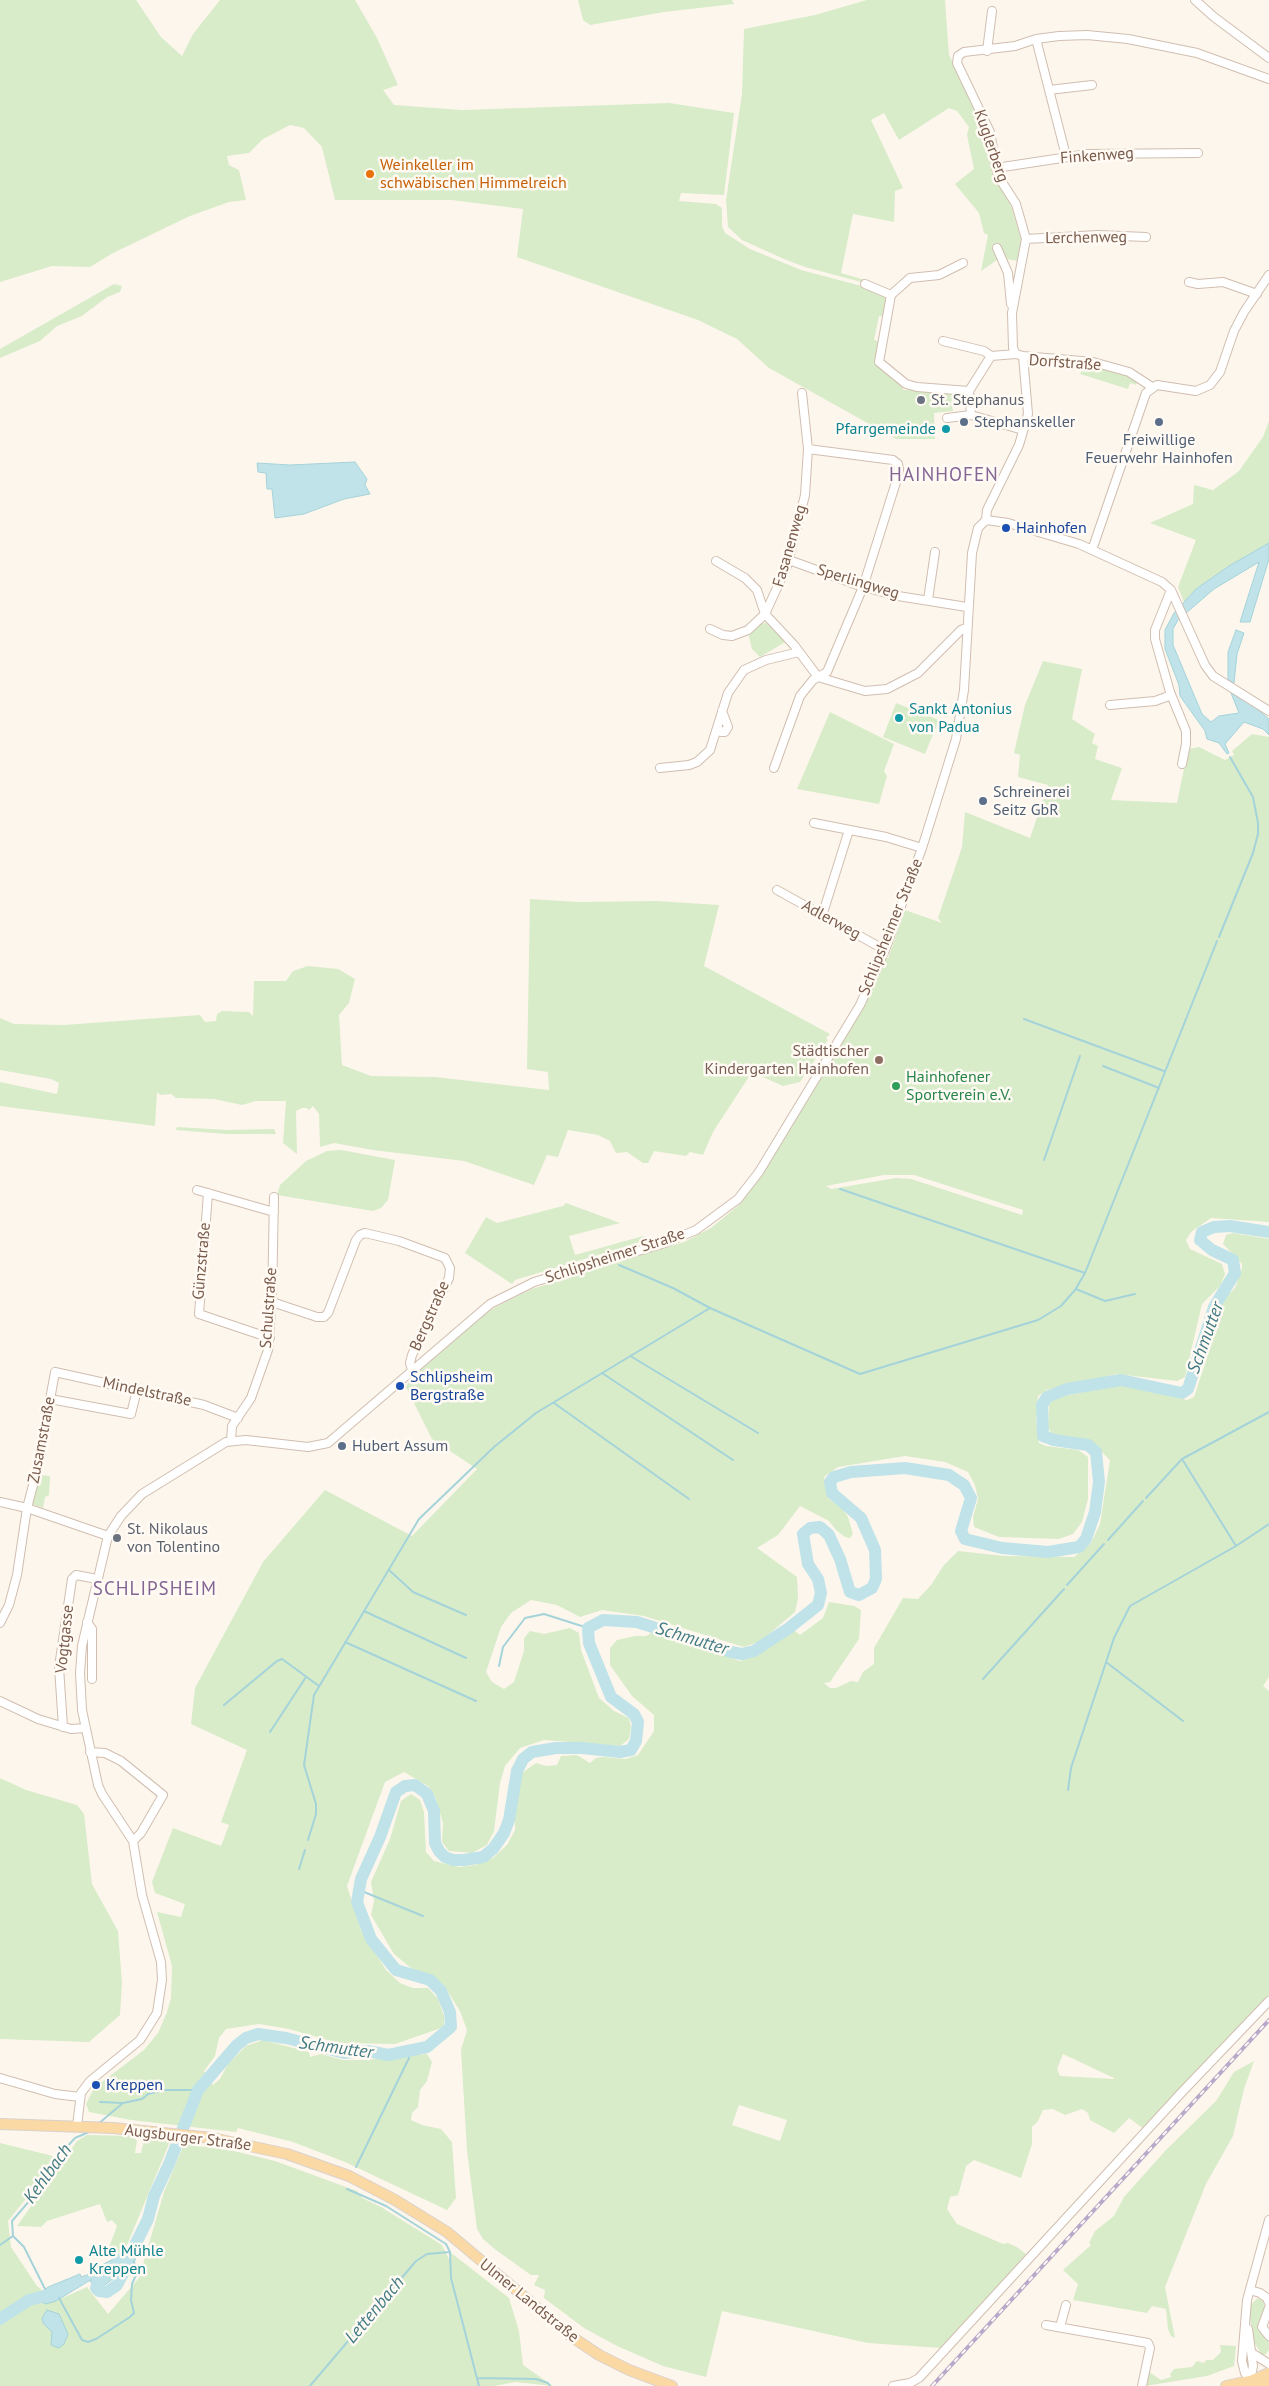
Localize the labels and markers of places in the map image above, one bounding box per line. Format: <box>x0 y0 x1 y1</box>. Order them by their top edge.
place label: Weinkeller im schwäbischen Himmelreich <box>380 155 567 193</box>
marker: Weinkeller im schwäbischen Himmelreich <box>364 168 376 180</box>
place label: St. Stephanus <box>931 390 1024 410</box>
marker: St. Stephanus <box>915 394 927 406</box>
place label: Stephanskeller <box>974 412 1075 432</box>
marker: Stephanskeller <box>958 416 970 428</box>
marker: Freiwillige Feuerwehr Hainhofen <box>1153 416 1165 428</box>
place label: Pfarrgemeinde <box>836 419 936 439</box>
marker: Pfarrgemeinde <box>940 423 952 435</box>
place label: Freiwillige Feuerwehr Hainhofen <box>1085 430 1233 468</box>
place label: Hainhofen <box>1016 518 1087 538</box>
marker: Hainhofen <box>1000 522 1012 534</box>
place label: Sankt Antonius von Padua <box>909 699 1012 737</box>
marker: Sankt Antonius von Padua <box>893 712 905 724</box>
place label: Schreinerei Seitz GbR <box>993 782 1070 820</box>
marker: Schreinerei Seitz GbR <box>977 795 989 807</box>
place label: Städtischer Kindergarten Hainhofen <box>705 1041 869 1079</box>
marker: Städtischer Kindergarten Hainhofen <box>873 1054 885 1066</box>
place label: Hainhofener Sportverein e.V. <box>906 1067 1011 1105</box>
marker: Hainhofener Sportverein e.V. <box>890 1080 902 1092</box>
place label: Schlipsheim Bergstraße <box>410 1367 493 1405</box>
marker: Schlipsheim Bergstraße <box>394 1380 406 1392</box>
place label: Hubert Assum <box>352 1436 448 1456</box>
marker: Hubert Assum <box>336 1440 348 1452</box>
place label: St. Nikolaus von Tolentino <box>127 1519 220 1557</box>
marker: St. Nikolaus von Tolentino <box>111 1532 123 1544</box>
place label: Kreppen <box>106 2075 163 2095</box>
marker: Kreppen <box>90 2079 102 2091</box>
place label: Alte Mühle Kreppen <box>89 2241 164 2279</box>
marker: Alte Mühle Kreppen <box>73 2254 85 2266</box>

